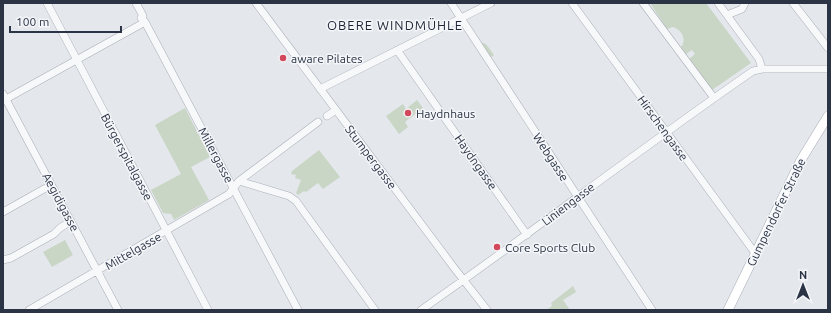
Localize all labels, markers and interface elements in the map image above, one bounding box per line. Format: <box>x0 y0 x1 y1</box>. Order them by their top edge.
scale bar <box>10 8 121 34</box>
text: 100 m <box>16 15 49 28</box>
district label: OBERE WINDMÜHLE <box>327 17 463 32</box>
place label: aware Pilates <box>291 52 363 65</box>
marker: aware Pilates <box>278 53 288 63</box>
street label: Hirschengasse <box>635 93 691 163</box>
place label: Haydnhaus <box>416 107 475 120</box>
marker: Haydnhaus <box>403 108 413 118</box>
street label: Bürgerspitalgasse <box>99 111 155 203</box>
street label: Stumpergasse <box>343 123 399 191</box>
street label: Millergasse <box>196 125 236 185</box>
street label: Webgasse <box>531 131 571 183</box>
street label: Haydngasse <box>452 132 500 192</box>
street label: Gumpendorfer Straße <box>744 156 808 268</box>
street label: Aegidigasse <box>40 171 82 233</box>
street label: Liniengasse <box>539 180 597 228</box>
street label: Mittelgasse <box>103 230 163 272</box>
place label: Core Sports Club <box>505 241 595 254</box>
marker: Core Sports Club <box>492 242 502 252</box>
north arrow <box>783 265 823 305</box>
text: N <box>799 269 807 281</box>

